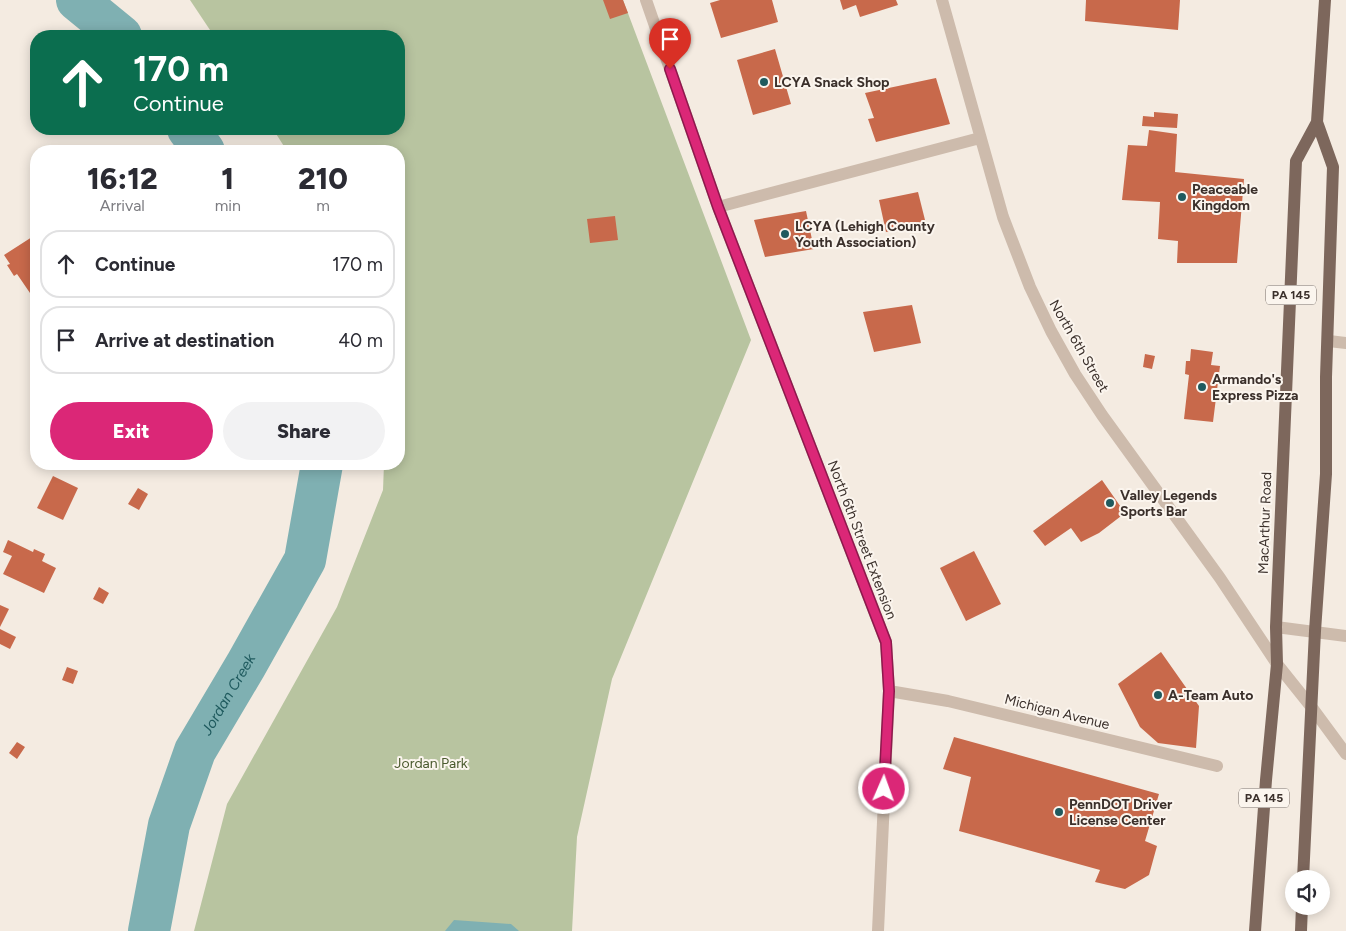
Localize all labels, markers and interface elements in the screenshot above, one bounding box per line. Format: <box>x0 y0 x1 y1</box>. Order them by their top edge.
pin <box>649 18 691 69</box>
icon: arrive <box>656 25 684 53</box>
text: 170 m <box>133 48 229 90</box>
icon: ahead <box>50 50 115 115</box>
place label: LCYA Snack Shop <box>774 74 890 91</box>
marker: LCYA Snack Shop <box>758 76 770 88</box>
text: Continue <box>133 90 224 117</box>
text: 16:12 <box>87 160 158 197</box>
text: 1 <box>221 160 234 197</box>
text: 210 <box>298 160 348 197</box>
place label: Peaceable Kingdom <box>1192 181 1258 214</box>
marker: Peaceable Kingdom <box>1176 191 1188 203</box>
text: Arrival <box>100 196 145 215</box>
text: min <box>215 196 241 215</box>
text: m <box>316 196 330 215</box>
place label: LCYA (Lehigh County Youth Association) <box>795 218 936 251</box>
marker: LCYA (Lehigh County Youth Association) <box>779 228 791 240</box>
icon: ahead <box>52 250 80 278</box>
text: Continue <box>95 253 175 276</box>
text: 170 m <box>332 253 383 276</box>
road number: PA 145 <box>1266 286 1316 304</box>
street label: North 6th Street <box>1046 297 1112 395</box>
icon: arrive <box>52 326 80 354</box>
text: Arrive at destination <box>95 329 274 352</box>
text: 40 m <box>338 329 383 352</box>
place label: Armando's Express Pizza <box>1212 371 1299 404</box>
marker: Armando's Express Pizza <box>1196 381 1208 393</box>
button: Exit <box>50 402 213 460</box>
button: Share <box>223 402 385 460</box>
street label: North 6th Street Extension <box>824 458 900 622</box>
street label: MacArthur Road <box>1255 472 1275 574</box>
place label: Valley Legends Sports Bar <box>1120 487 1217 520</box>
marker: Valley Legends Sports Bar <box>1104 497 1116 509</box>
water label: Jordan Creek <box>197 650 260 739</box>
place label: A-Team Auto <box>1168 687 1253 704</box>
marker: A-Team Auto <box>1152 689 1164 701</box>
street label: Michigan Avenue <box>1003 691 1112 733</box>
park label: Jordan Park <box>394 755 468 772</box>
position arrow <box>857 762 909 814</box>
road number: PA 145 <box>1239 788 1289 808</box>
place label: PennDOT Driver License Center <box>1069 796 1173 829</box>
marker: PennDOT Driver License Center <box>1053 806 1065 818</box>
map controls <box>1285 870 1330 915</box>
button: sound <box>1285 870 1330 915</box>

